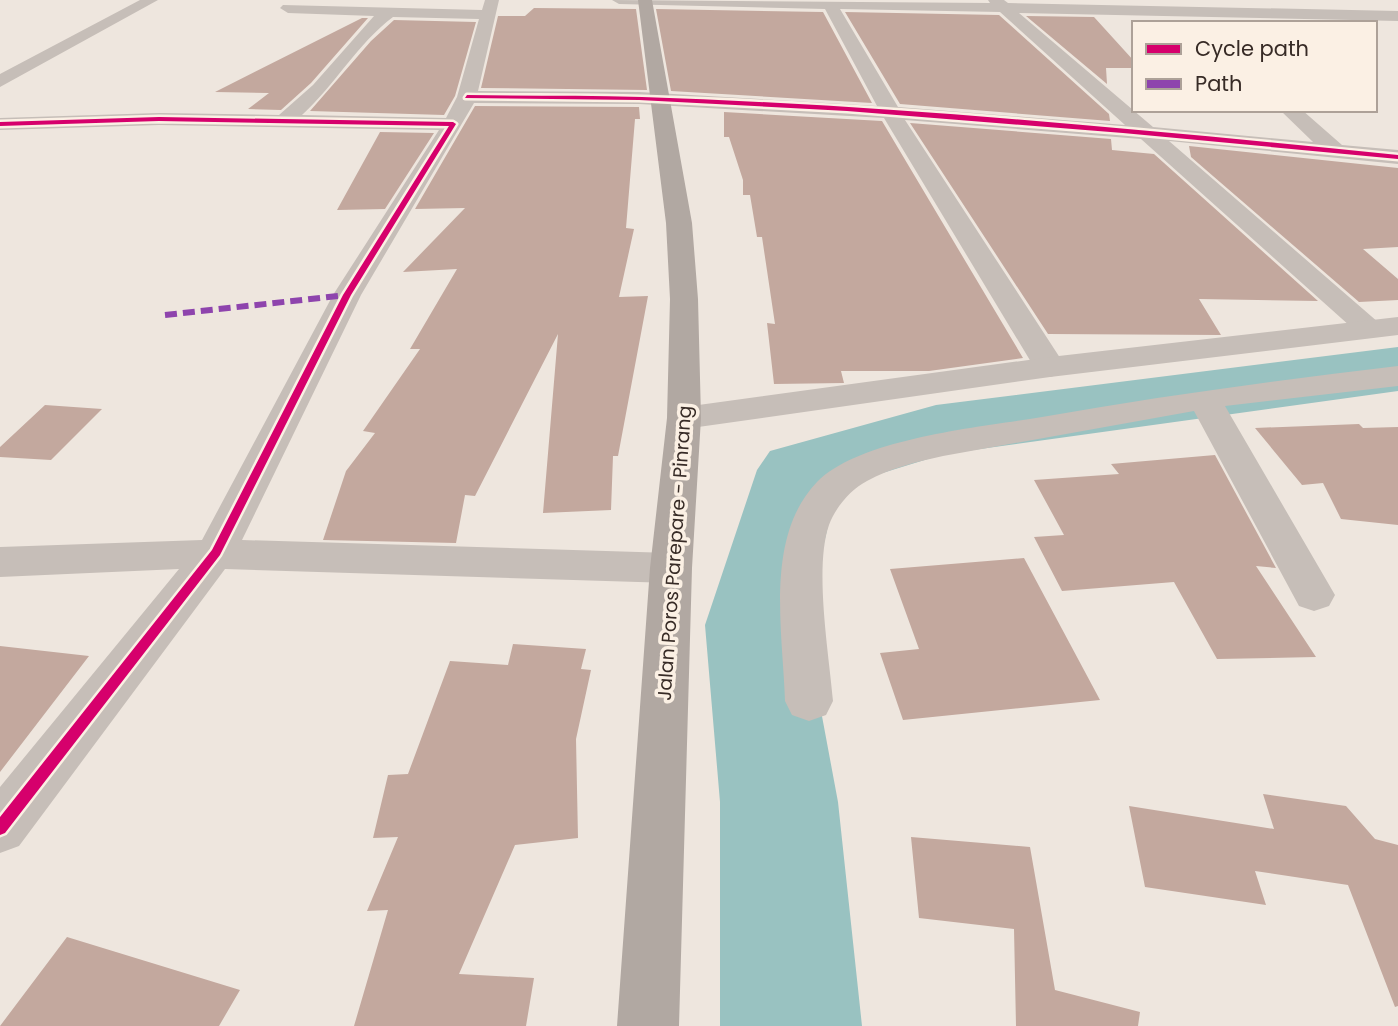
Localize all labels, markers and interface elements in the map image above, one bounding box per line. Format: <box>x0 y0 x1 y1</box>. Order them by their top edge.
legend <box>1132 21 1377 112</box>
text: Cycle path <box>1195 34 1309 63</box>
text: Path <box>1195 69 1242 98</box>
street label: Jalan Poros Parepare - Pinrang <box>651 405 698 701</box>

